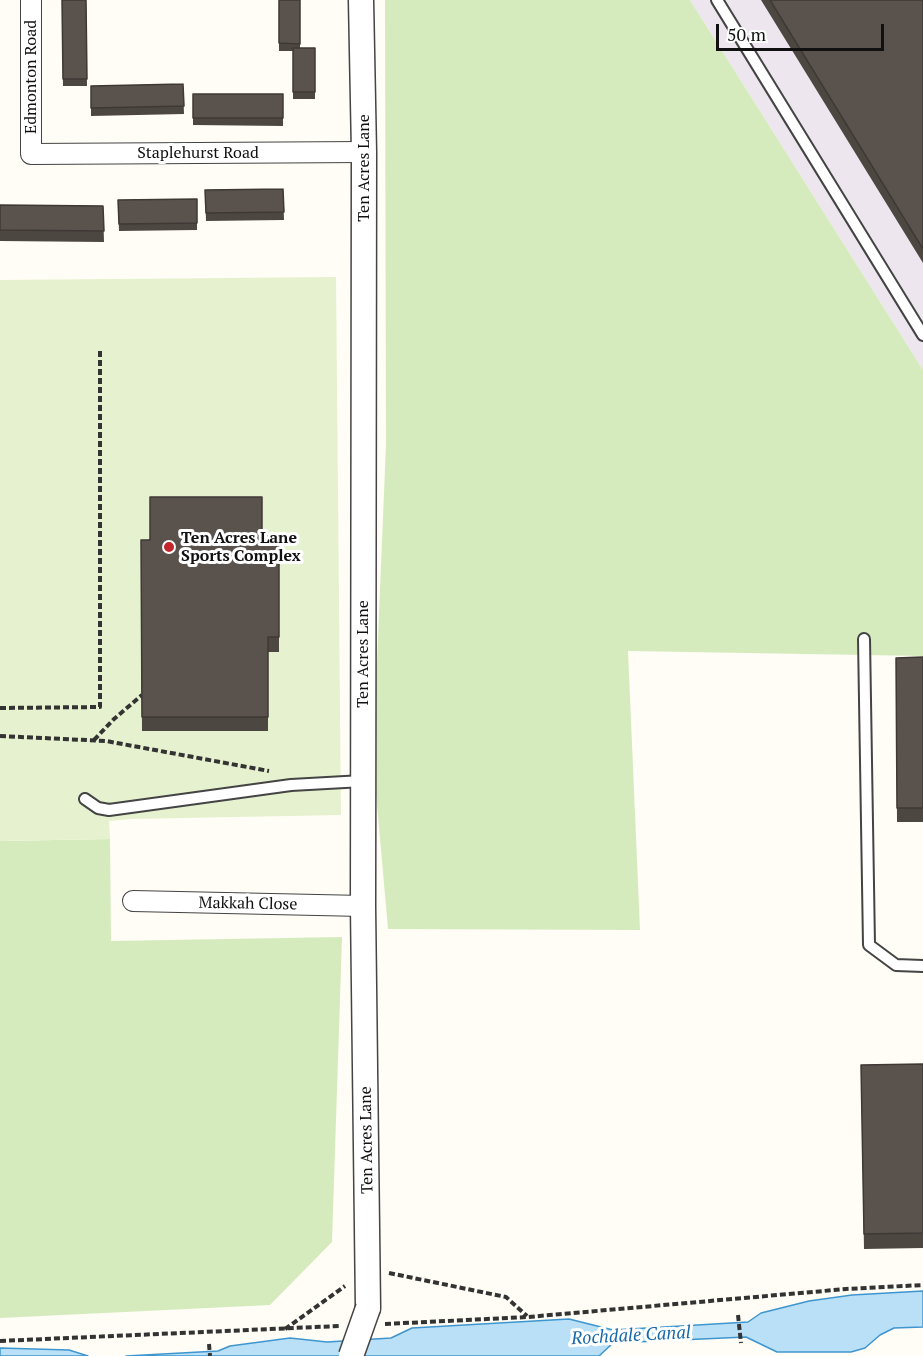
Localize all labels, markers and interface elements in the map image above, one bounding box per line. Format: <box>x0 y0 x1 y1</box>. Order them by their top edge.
scale bar <box>719 12 887 50</box>
street label: Edmonton Road <box>21 20 41 134</box>
text: 50 m <box>727 22 766 46</box>
street label: Ten Acres Lane <box>354 114 374 222</box>
street label: Staplehurst Road <box>137 143 259 163</box>
place label: Ten Acres Lane Sports Complex <box>181 528 301 566</box>
marker: Ten Acres Lane Sports Complex <box>162 540 176 554</box>
street label: Ten Acres Lane <box>353 600 373 708</box>
street label: Makkah Close <box>198 894 298 914</box>
street label: Ten Acres Lane <box>356 1086 378 1194</box>
water label: Rochdale Canal <box>571 1322 691 1350</box>

